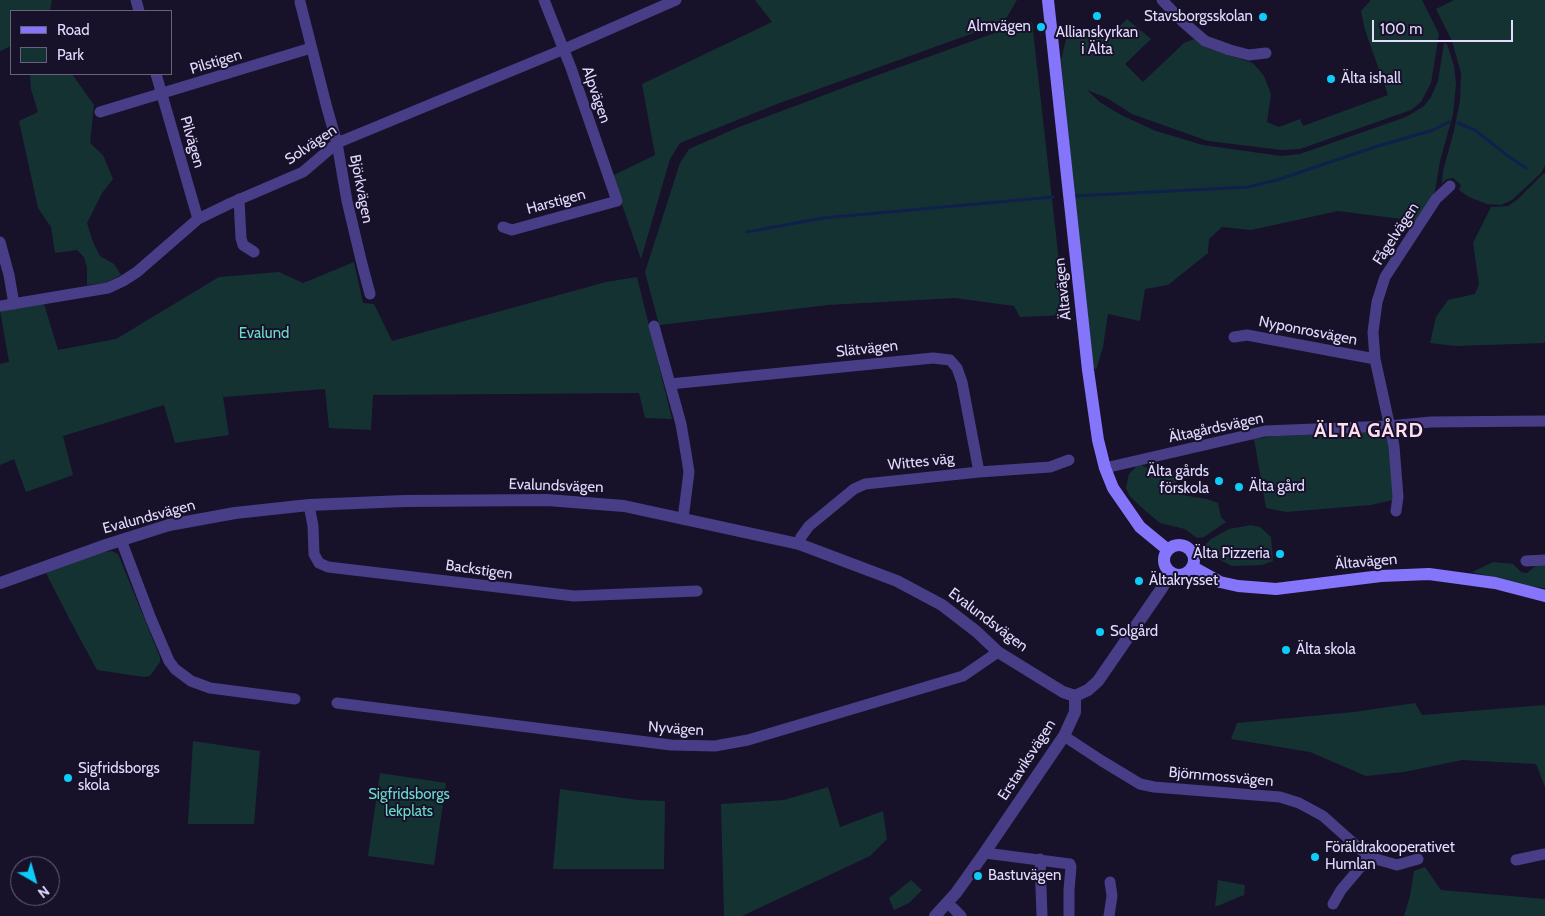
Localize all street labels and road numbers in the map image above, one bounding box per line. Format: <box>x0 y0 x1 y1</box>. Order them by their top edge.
street label: Pilstigen <box>188 46 244 78</box>
street label: Alpvägen <box>578 64 614 126</box>
street label: Pilvägen <box>176 114 208 170</box>
street label: Solvägen <box>282 121 340 169</box>
street label: Björkvägen <box>346 153 376 225</box>
street label: Harstigen <box>525 185 587 219</box>
street label: Fågelvägen <box>1369 199 1423 269</box>
street label: Ältavägen <box>1051 257 1075 321</box>
street label: Nyponrosvägen <box>1257 313 1359 349</box>
street label: Slätvägen <box>835 337 899 361</box>
street label: Ältagårdsvägen <box>1167 409 1265 447</box>
street label: Wittes väg <box>887 450 955 474</box>
street label: Evalundsvägen <box>508 475 604 497</box>
street label: Evalundsvägen <box>101 496 197 538</box>
street label: Ältavägen <box>1334 550 1398 574</box>
street label: Backstigen <box>444 556 514 584</box>
street label: Evalundsvägen <box>945 584 1031 656</box>
street label: Erstaviksvägen <box>994 716 1060 804</box>
street label: Nyvägen <box>647 718 705 740</box>
street label: Björnmossvägen <box>1168 763 1274 791</box>

